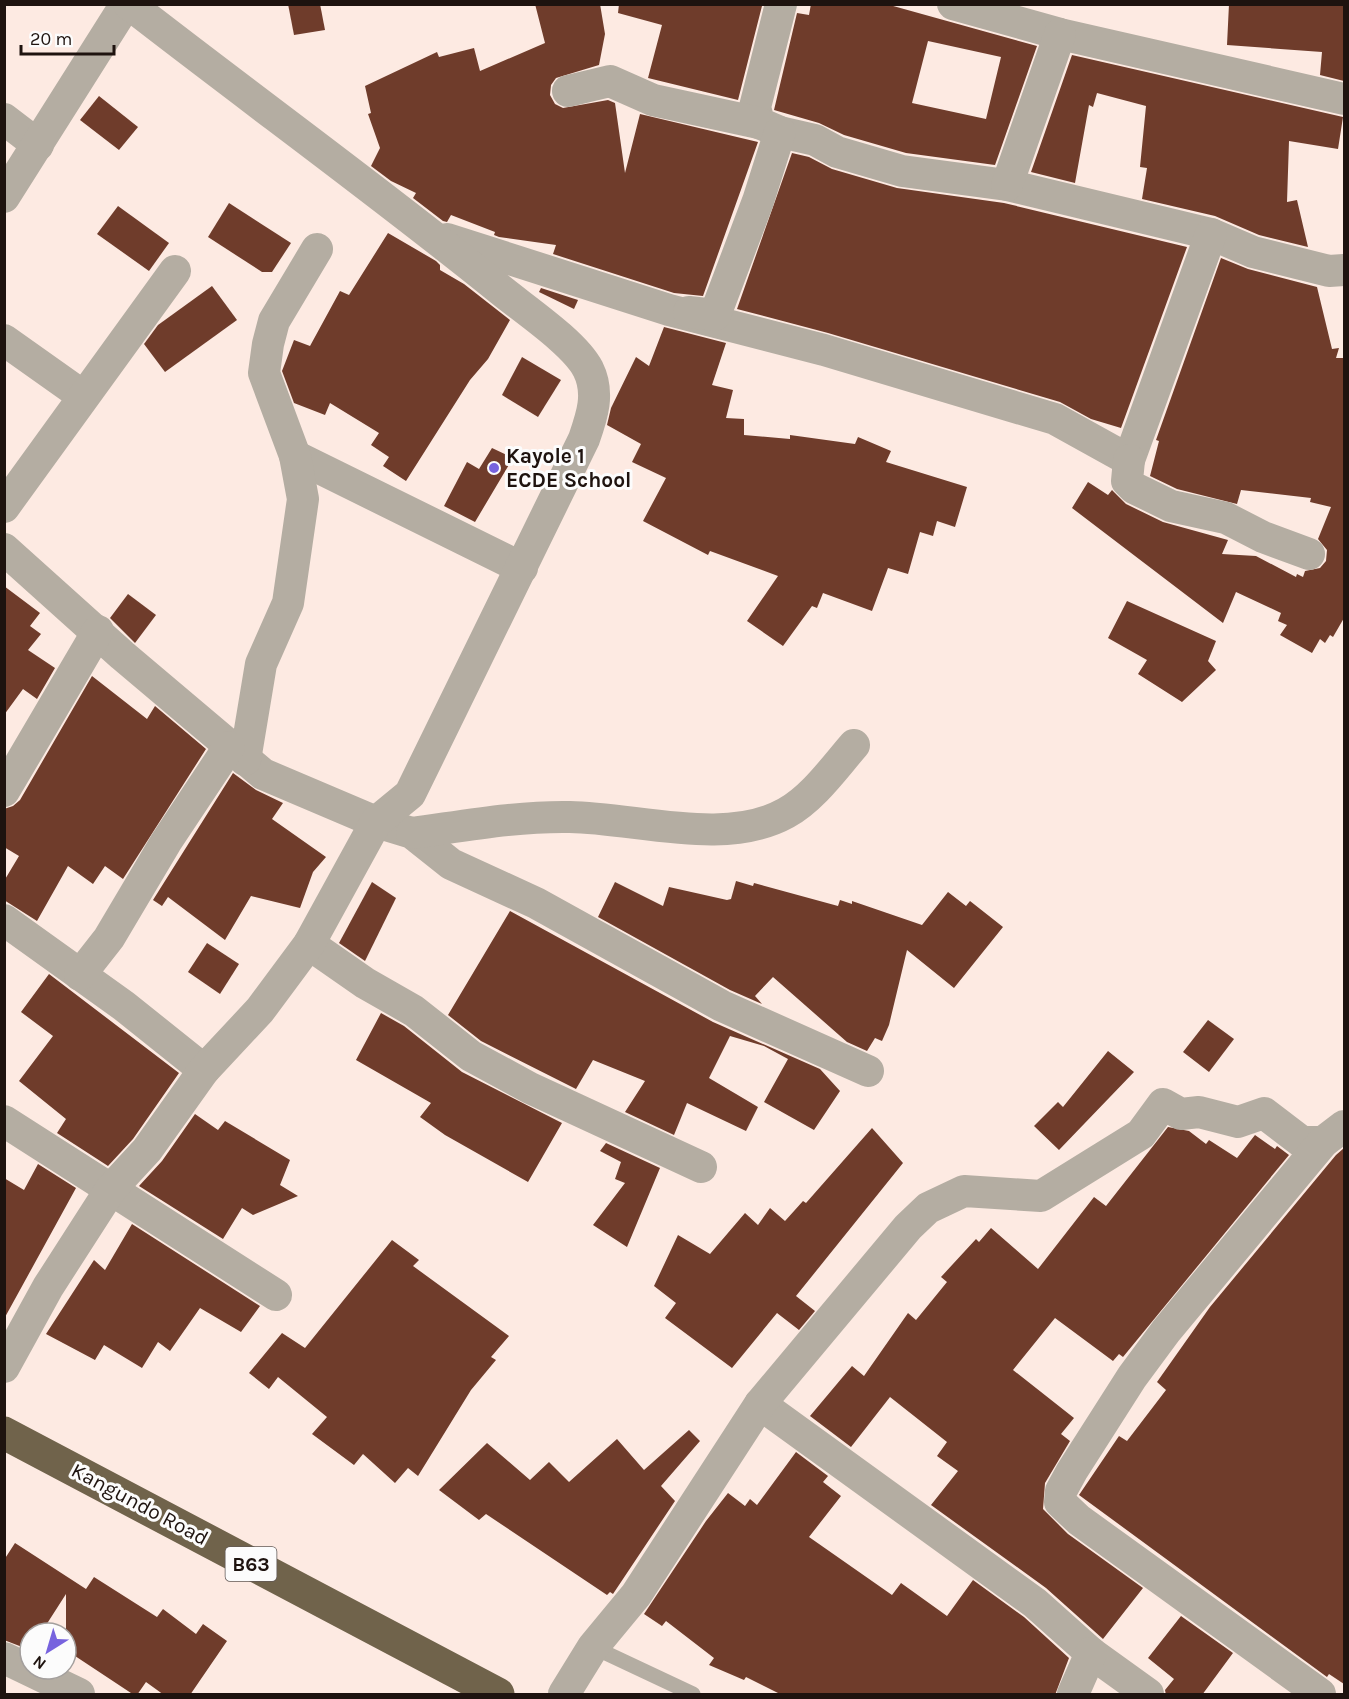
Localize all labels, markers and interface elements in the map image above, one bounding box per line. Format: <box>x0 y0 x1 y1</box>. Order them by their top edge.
scale bar <box>21 18 114 56</box>
text: 20 m <box>30 28 72 50</box>
place label: Kayole 1 ECDE School <box>506 444 631 492</box>
marker: Kayole 1 ECDE School <box>487 461 501 475</box>
street label: Kangundo Road <box>67 1458 213 1550</box>
road number: B63 <box>226 1547 276 1581</box>
north arrow <box>18 1621 78 1681</box>
text: N <box>29 1652 50 1674</box>

